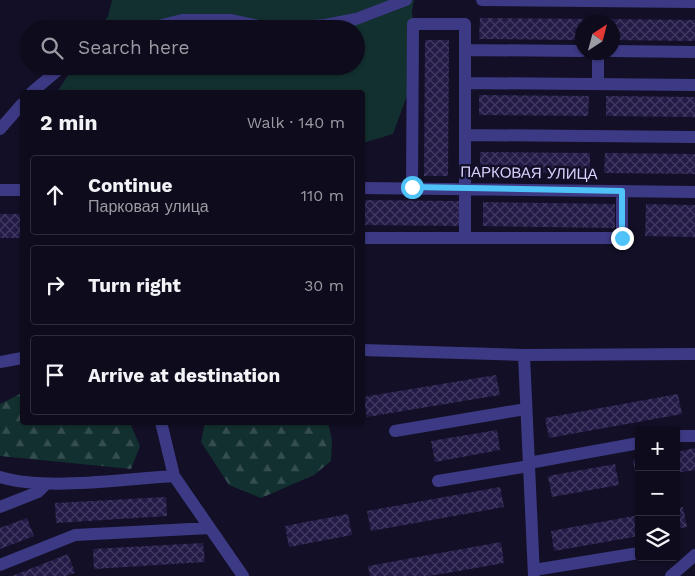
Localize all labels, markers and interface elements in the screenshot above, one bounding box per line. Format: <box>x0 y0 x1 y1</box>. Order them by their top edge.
north arrow <box>575 15 620 60</box>
search box <box>20 20 365 75</box>
icon: search <box>38 34 66 62</box>
text: Search here <box>78 36 189 59</box>
text: 2 min <box>40 110 97 135</box>
text: Walk · 140 m <box>247 113 345 132</box>
street label: ПАРКОВАЯ УЛИЦА <box>460 163 598 183</box>
text: Continue <box>88 174 172 197</box>
route start <box>401 176 424 199</box>
icon: ahead <box>41 181 69 209</box>
text: 110 m <box>301 186 344 205</box>
text: Парковая улица <box>88 197 209 216</box>
route end <box>611 227 634 250</box>
icon: right <box>41 271 69 299</box>
text: Turn right <box>88 274 181 297</box>
text: 30 m <box>304 276 344 295</box>
icon: arrive <box>41 361 69 389</box>
text: Arrive at destination <box>88 364 280 387</box>
map controls <box>635 426 680 561</box>
button: + <box>635 426 680 471</box>
button: − <box>635 471 680 516</box>
button: layers <box>635 516 680 561</box>

